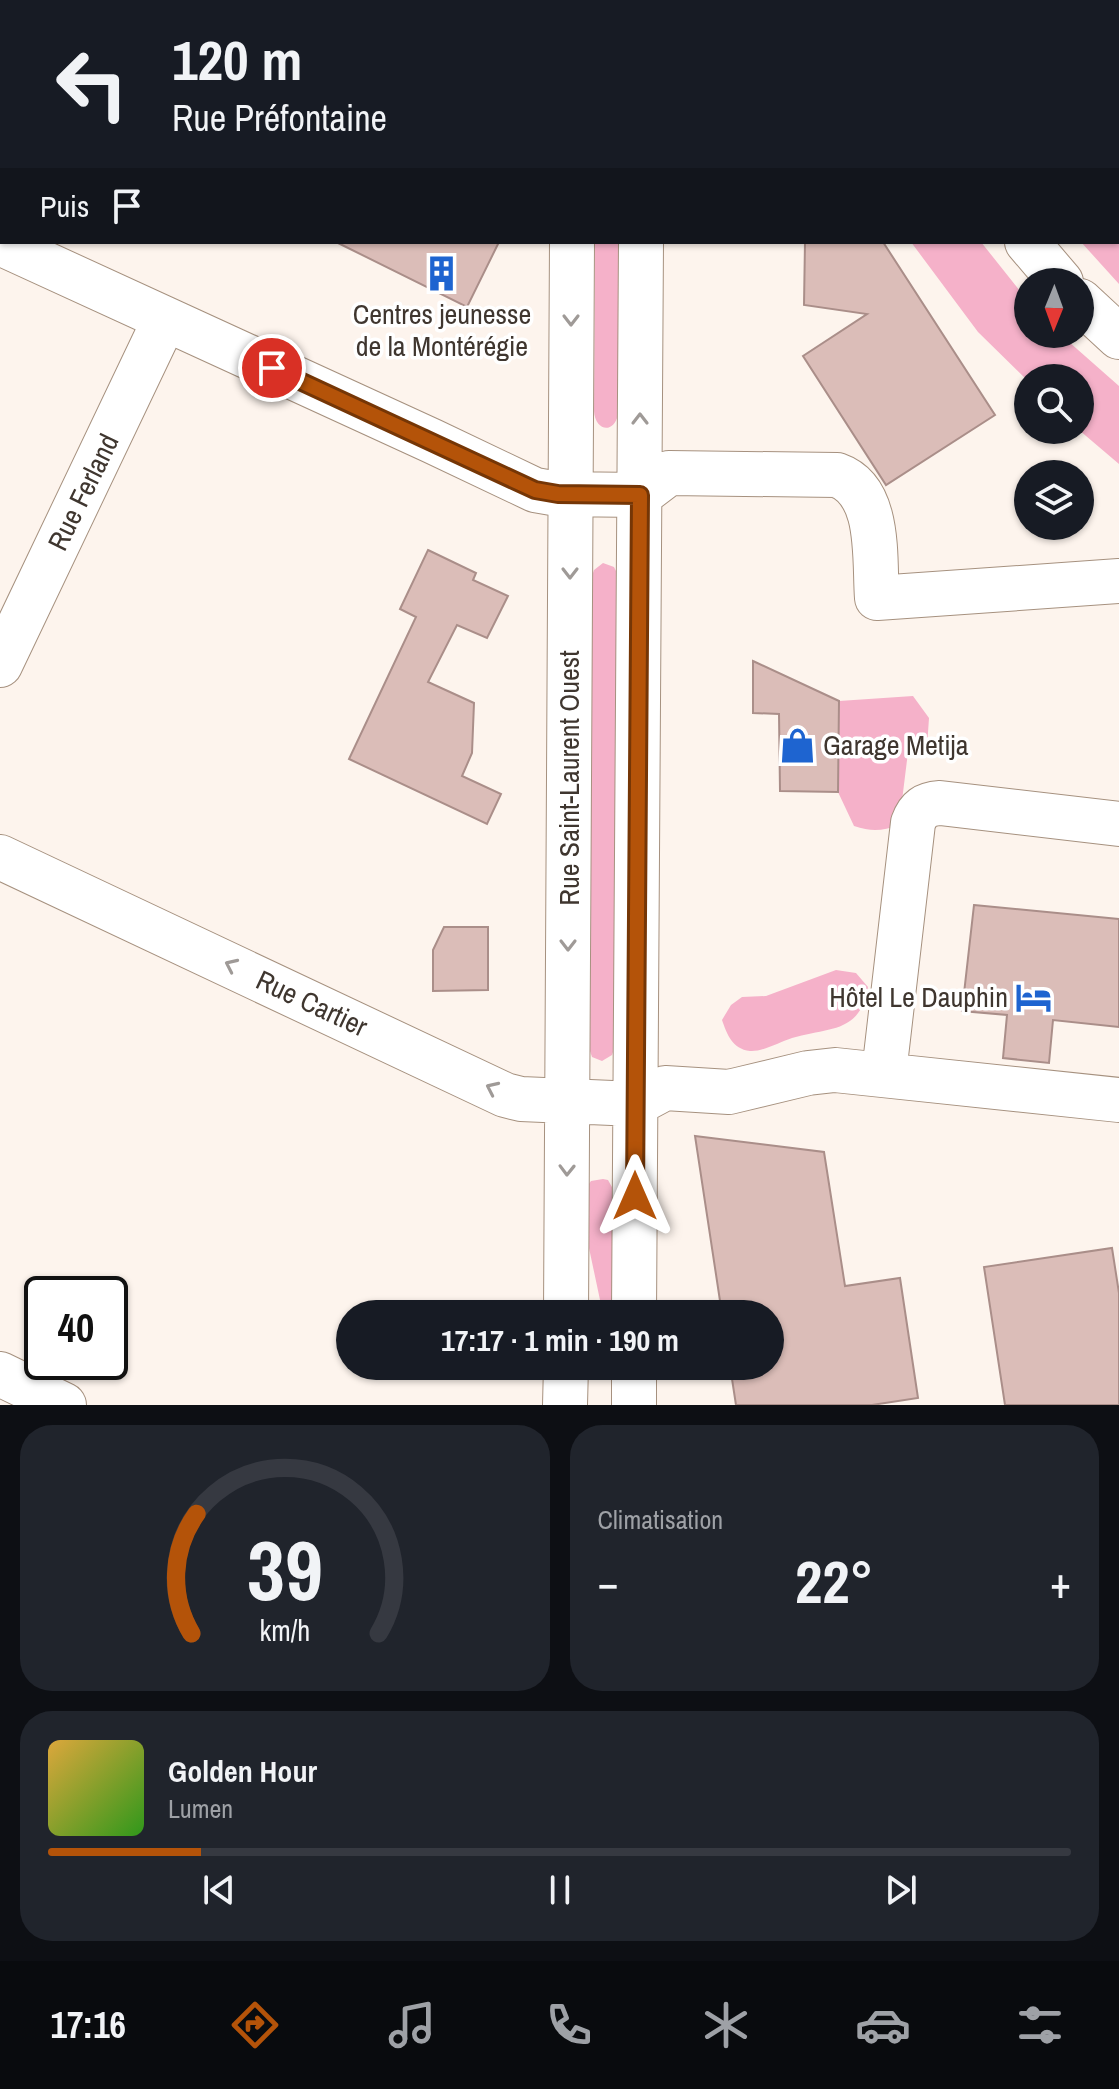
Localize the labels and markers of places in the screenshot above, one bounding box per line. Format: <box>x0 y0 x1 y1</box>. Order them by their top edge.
building icon: Centres jeunesse de la Montérégie <box>423 255 461 293</box>
place label: Centres jeunesse de la Montérégie <box>353 295 531 365</box>
pin <box>238 334 306 402</box>
shop icon: Garage Metija <box>778 726 816 764</box>
place label: Garage Metija <box>823 726 969 764</box>
place label: Hôtel Le Dauphin <box>829 978 1008 1016</box>
hotel icon: Hôtel Le Dauphin <box>1015 978 1053 1016</box>

